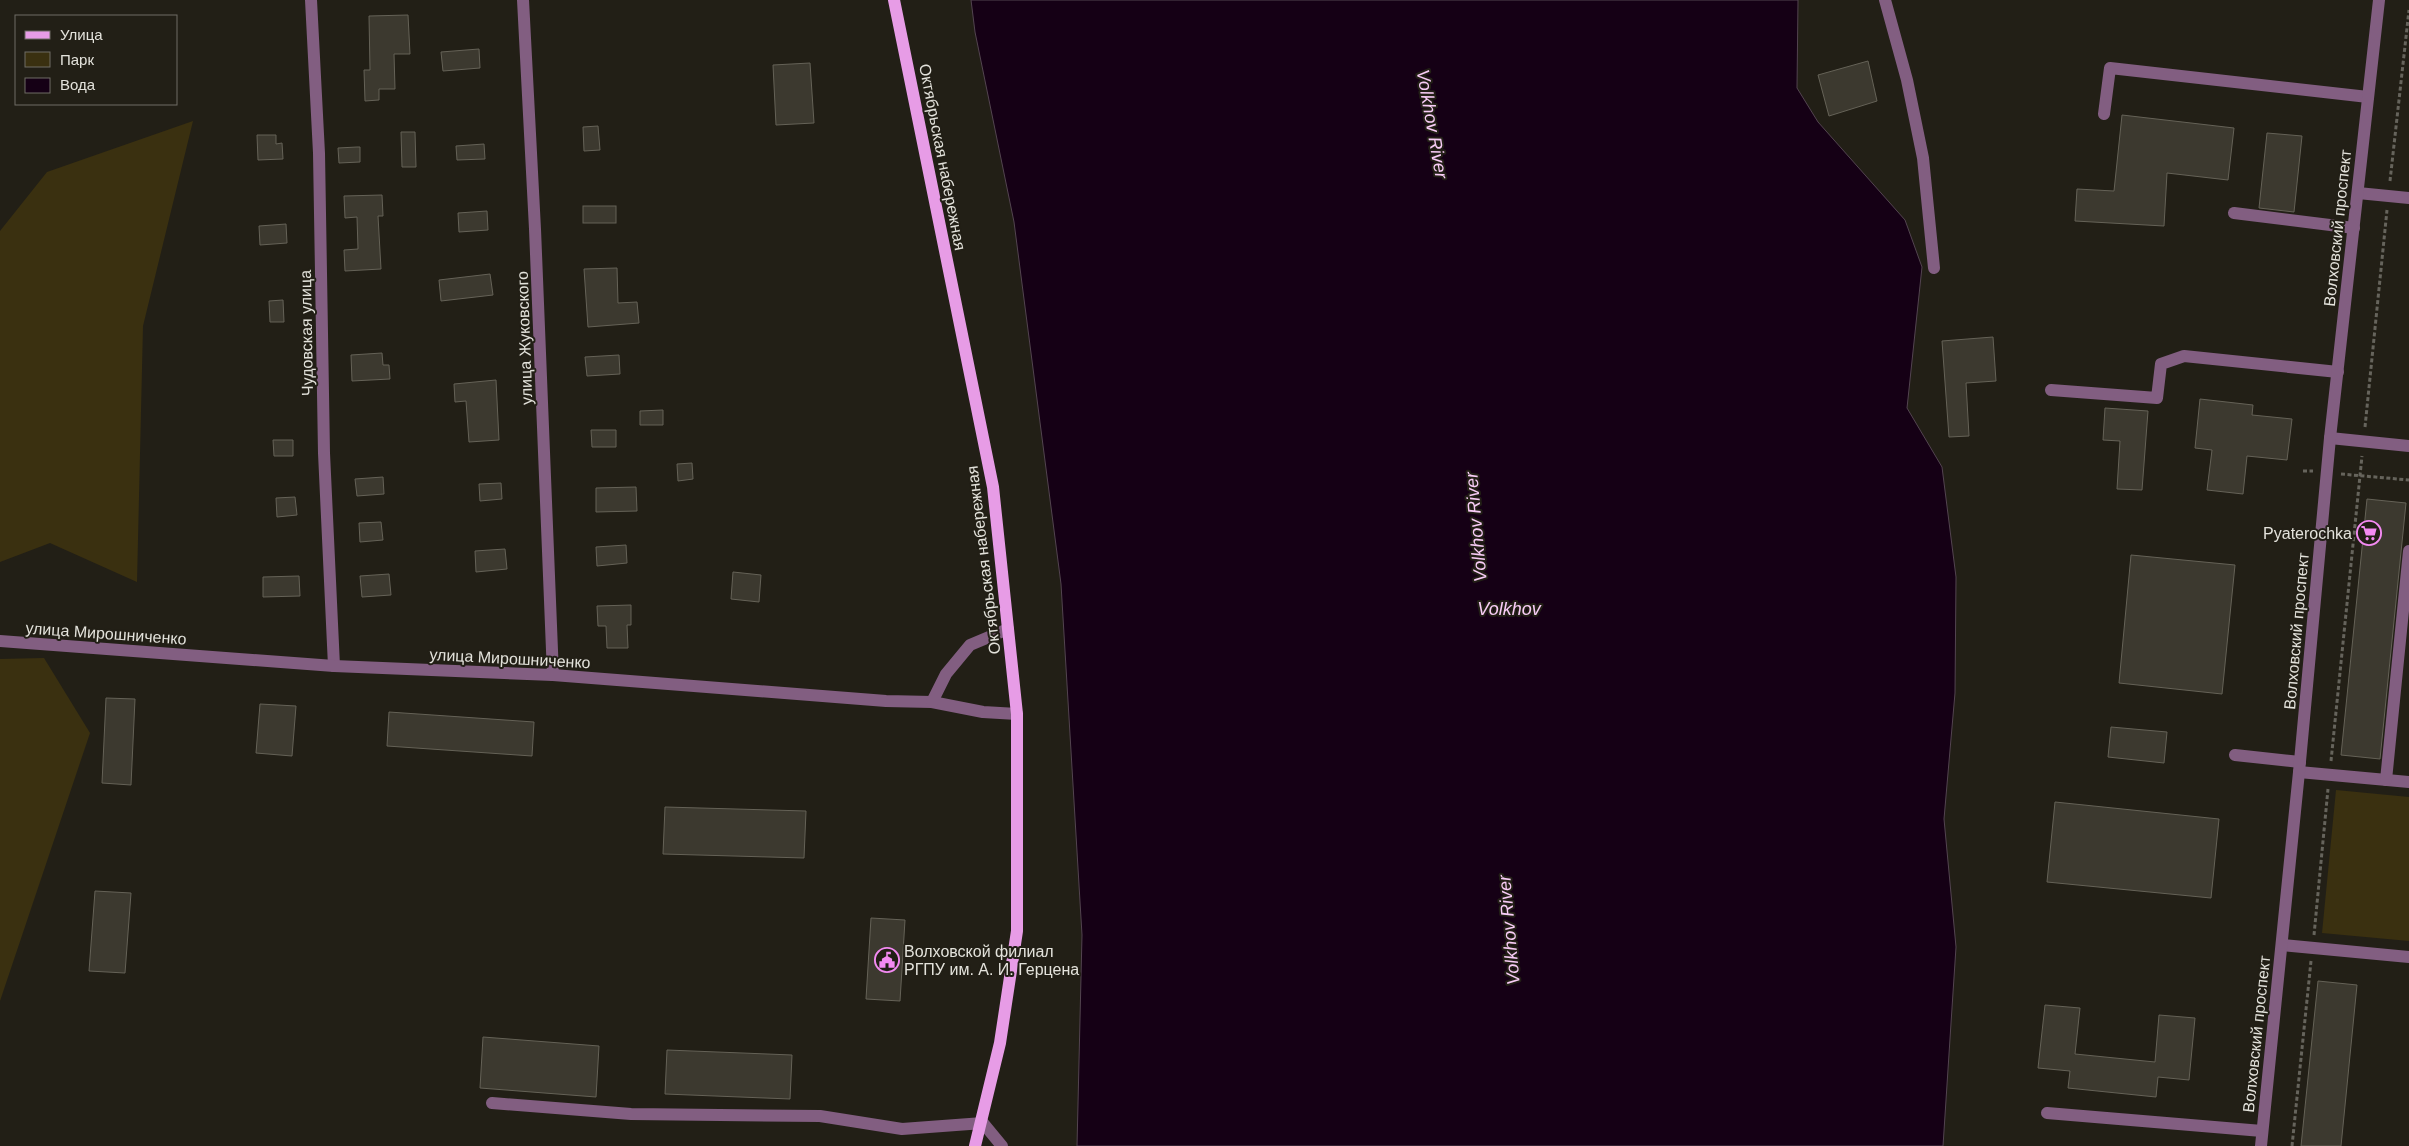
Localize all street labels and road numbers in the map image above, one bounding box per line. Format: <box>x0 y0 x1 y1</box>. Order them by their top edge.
street label: Октябрьская набережная <box>916 62 969 252</box>
street label: Волховский проспект <box>2321 148 2354 307</box>
street label: Чудовская улица <box>297 270 316 396</box>
street label: улица Жуковского <box>514 271 535 405</box>
street label: Октябрьская набережная <box>963 465 1003 655</box>
street label: Волховский проспект <box>2281 551 2312 710</box>
street label: улица Мирошниченко <box>25 619 187 648</box>
street label: улица Мирошниченко <box>429 646 591 671</box>
street label: Волховский проспект <box>2240 954 2273 1113</box>

